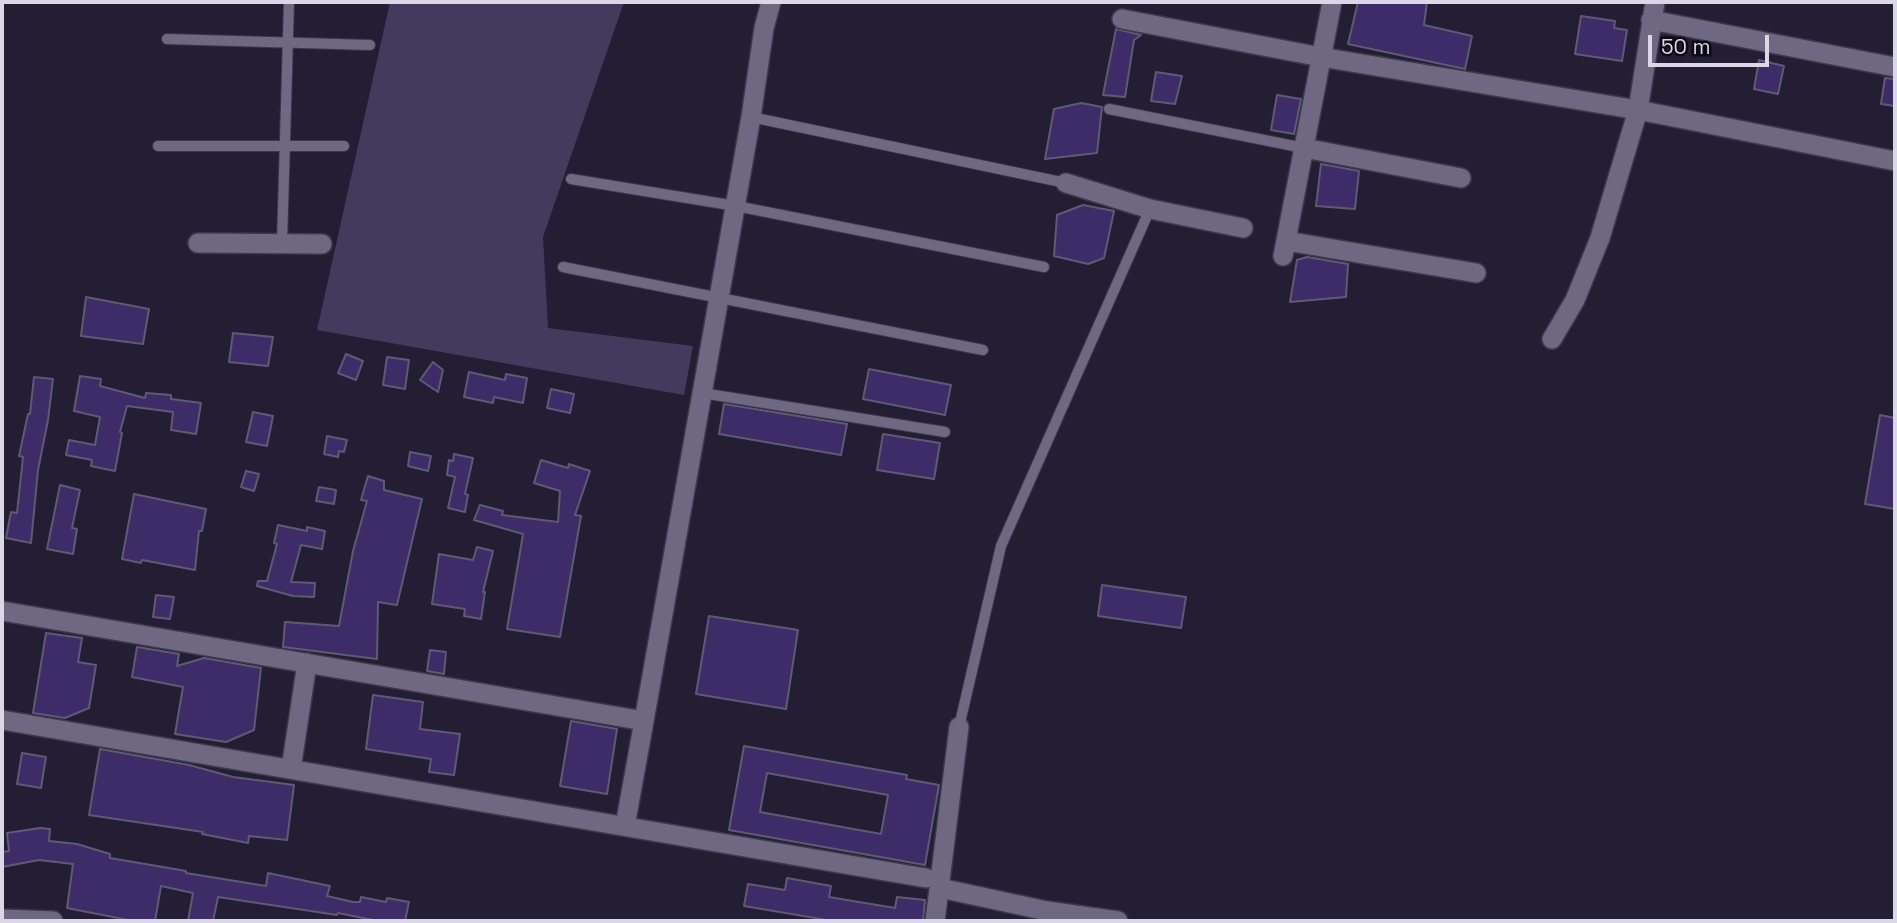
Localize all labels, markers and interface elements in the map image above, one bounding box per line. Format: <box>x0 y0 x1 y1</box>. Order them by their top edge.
scale bar <box>1652 21 1773 65</box>
text: 50 m <box>1661 33 1711 60</box>

